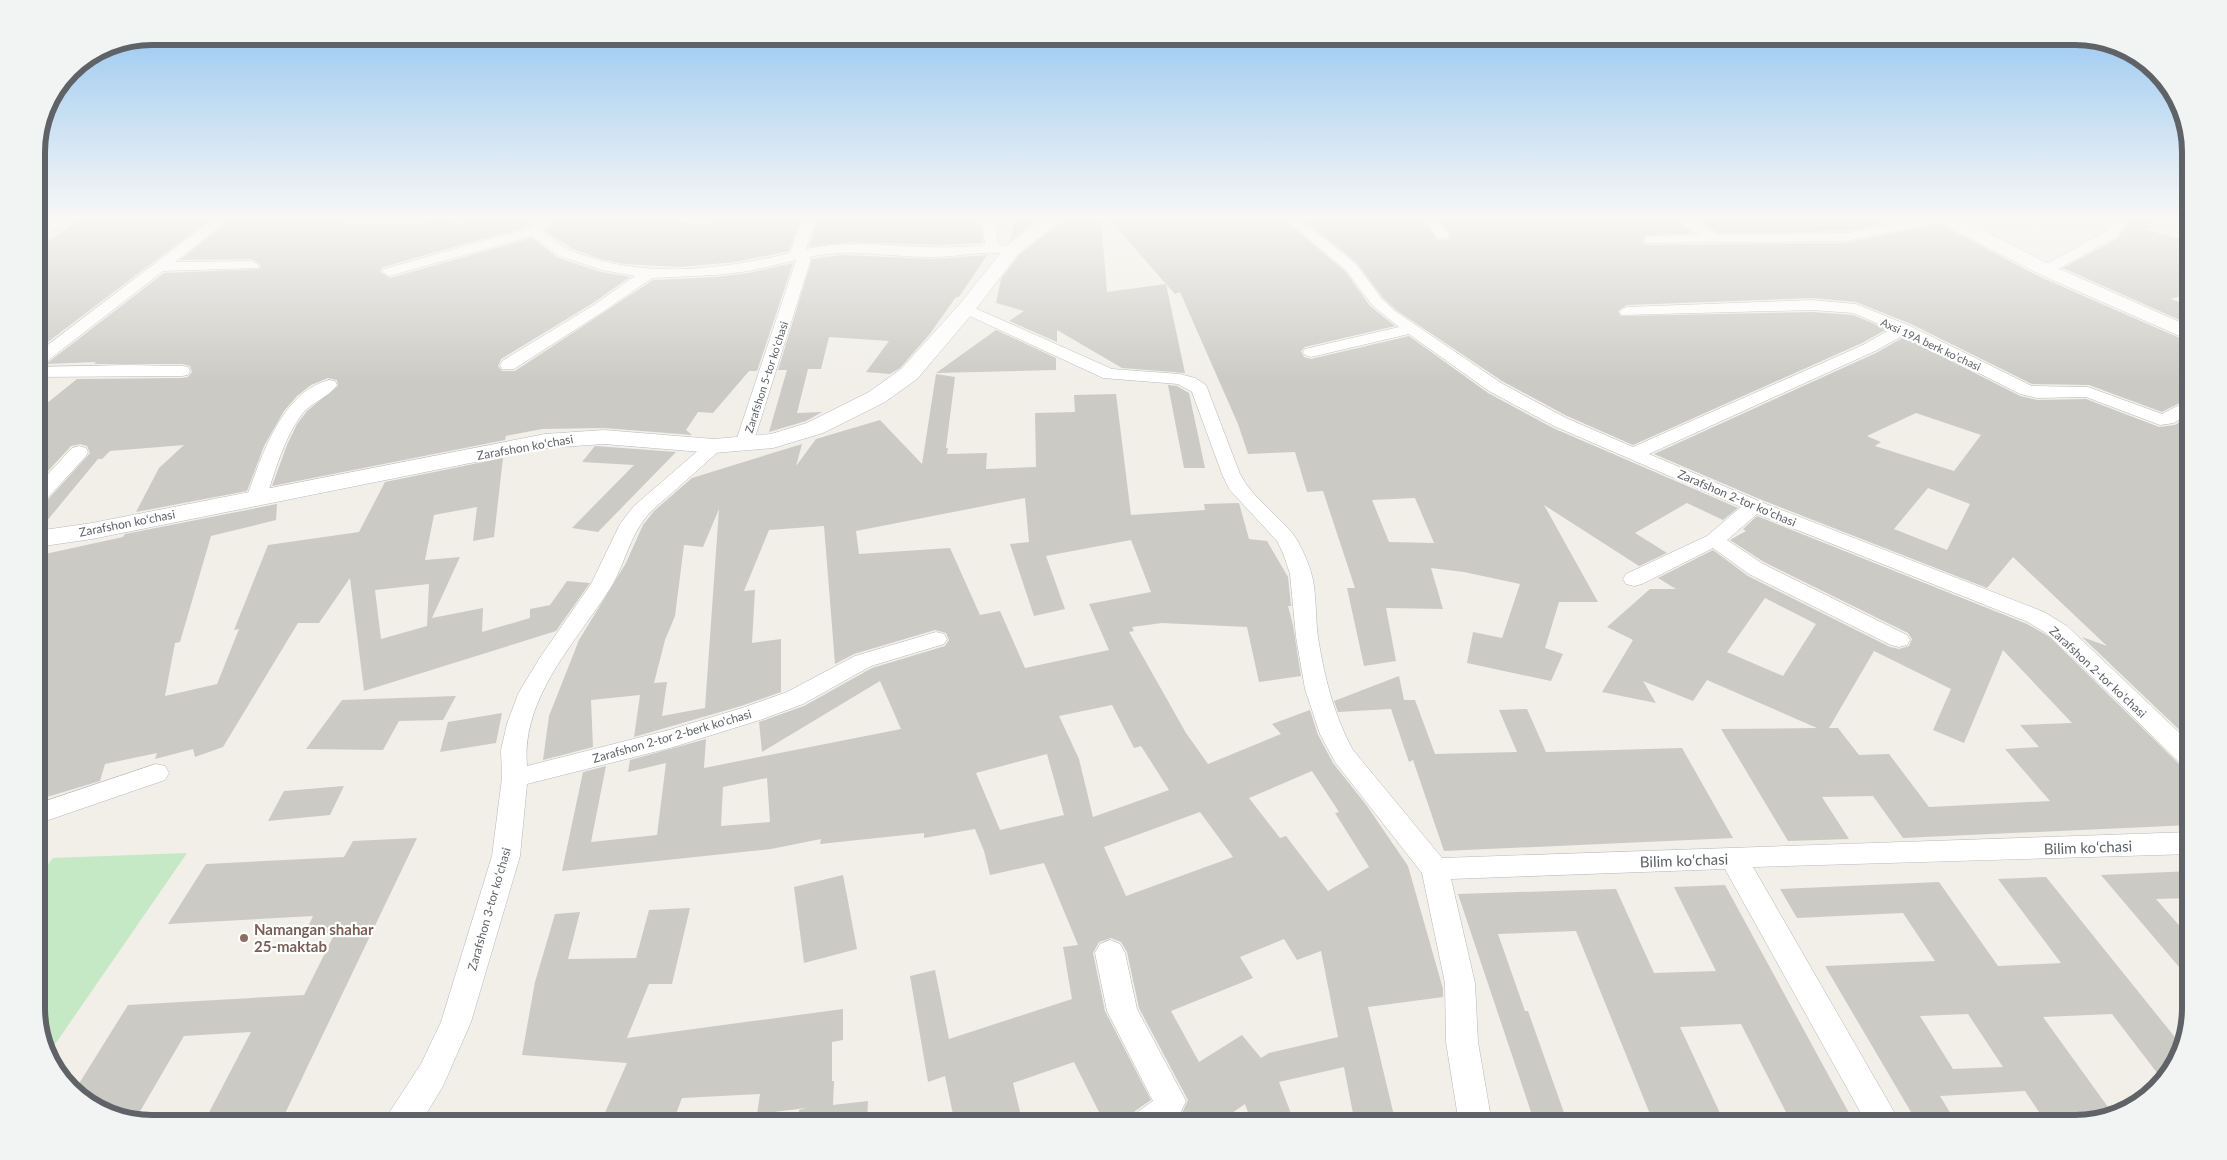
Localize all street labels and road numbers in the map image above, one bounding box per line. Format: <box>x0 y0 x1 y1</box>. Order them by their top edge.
street label: Аxsi 19А berk koʼchasi <box>1879 315 1983 373</box>
street label: Zarafshon 5-tor koʻchasi <box>742 319 790 434</box>
street label: Zarafshon koʻchasi <box>476 431 574 463</box>
street label: Zarafshon 2-tor koʼchasi <box>1676 466 1799 530</box>
street label: Zarafshon koʻchasi <box>78 506 176 540</box>
street label: Zarafshon 2-tor koʼchasi <box>2046 623 2150 721</box>
street label: Zarafshon 2-tor 2-berk ko'chasi <box>591 706 753 766</box>
street label: Bilim koʻchasi <box>2043 836 2133 858</box>
street label: Zarafshon 3-tor koʻchasi <box>464 846 514 972</box>
street label: Bilim koʻchasi <box>1639 849 1729 871</box>

